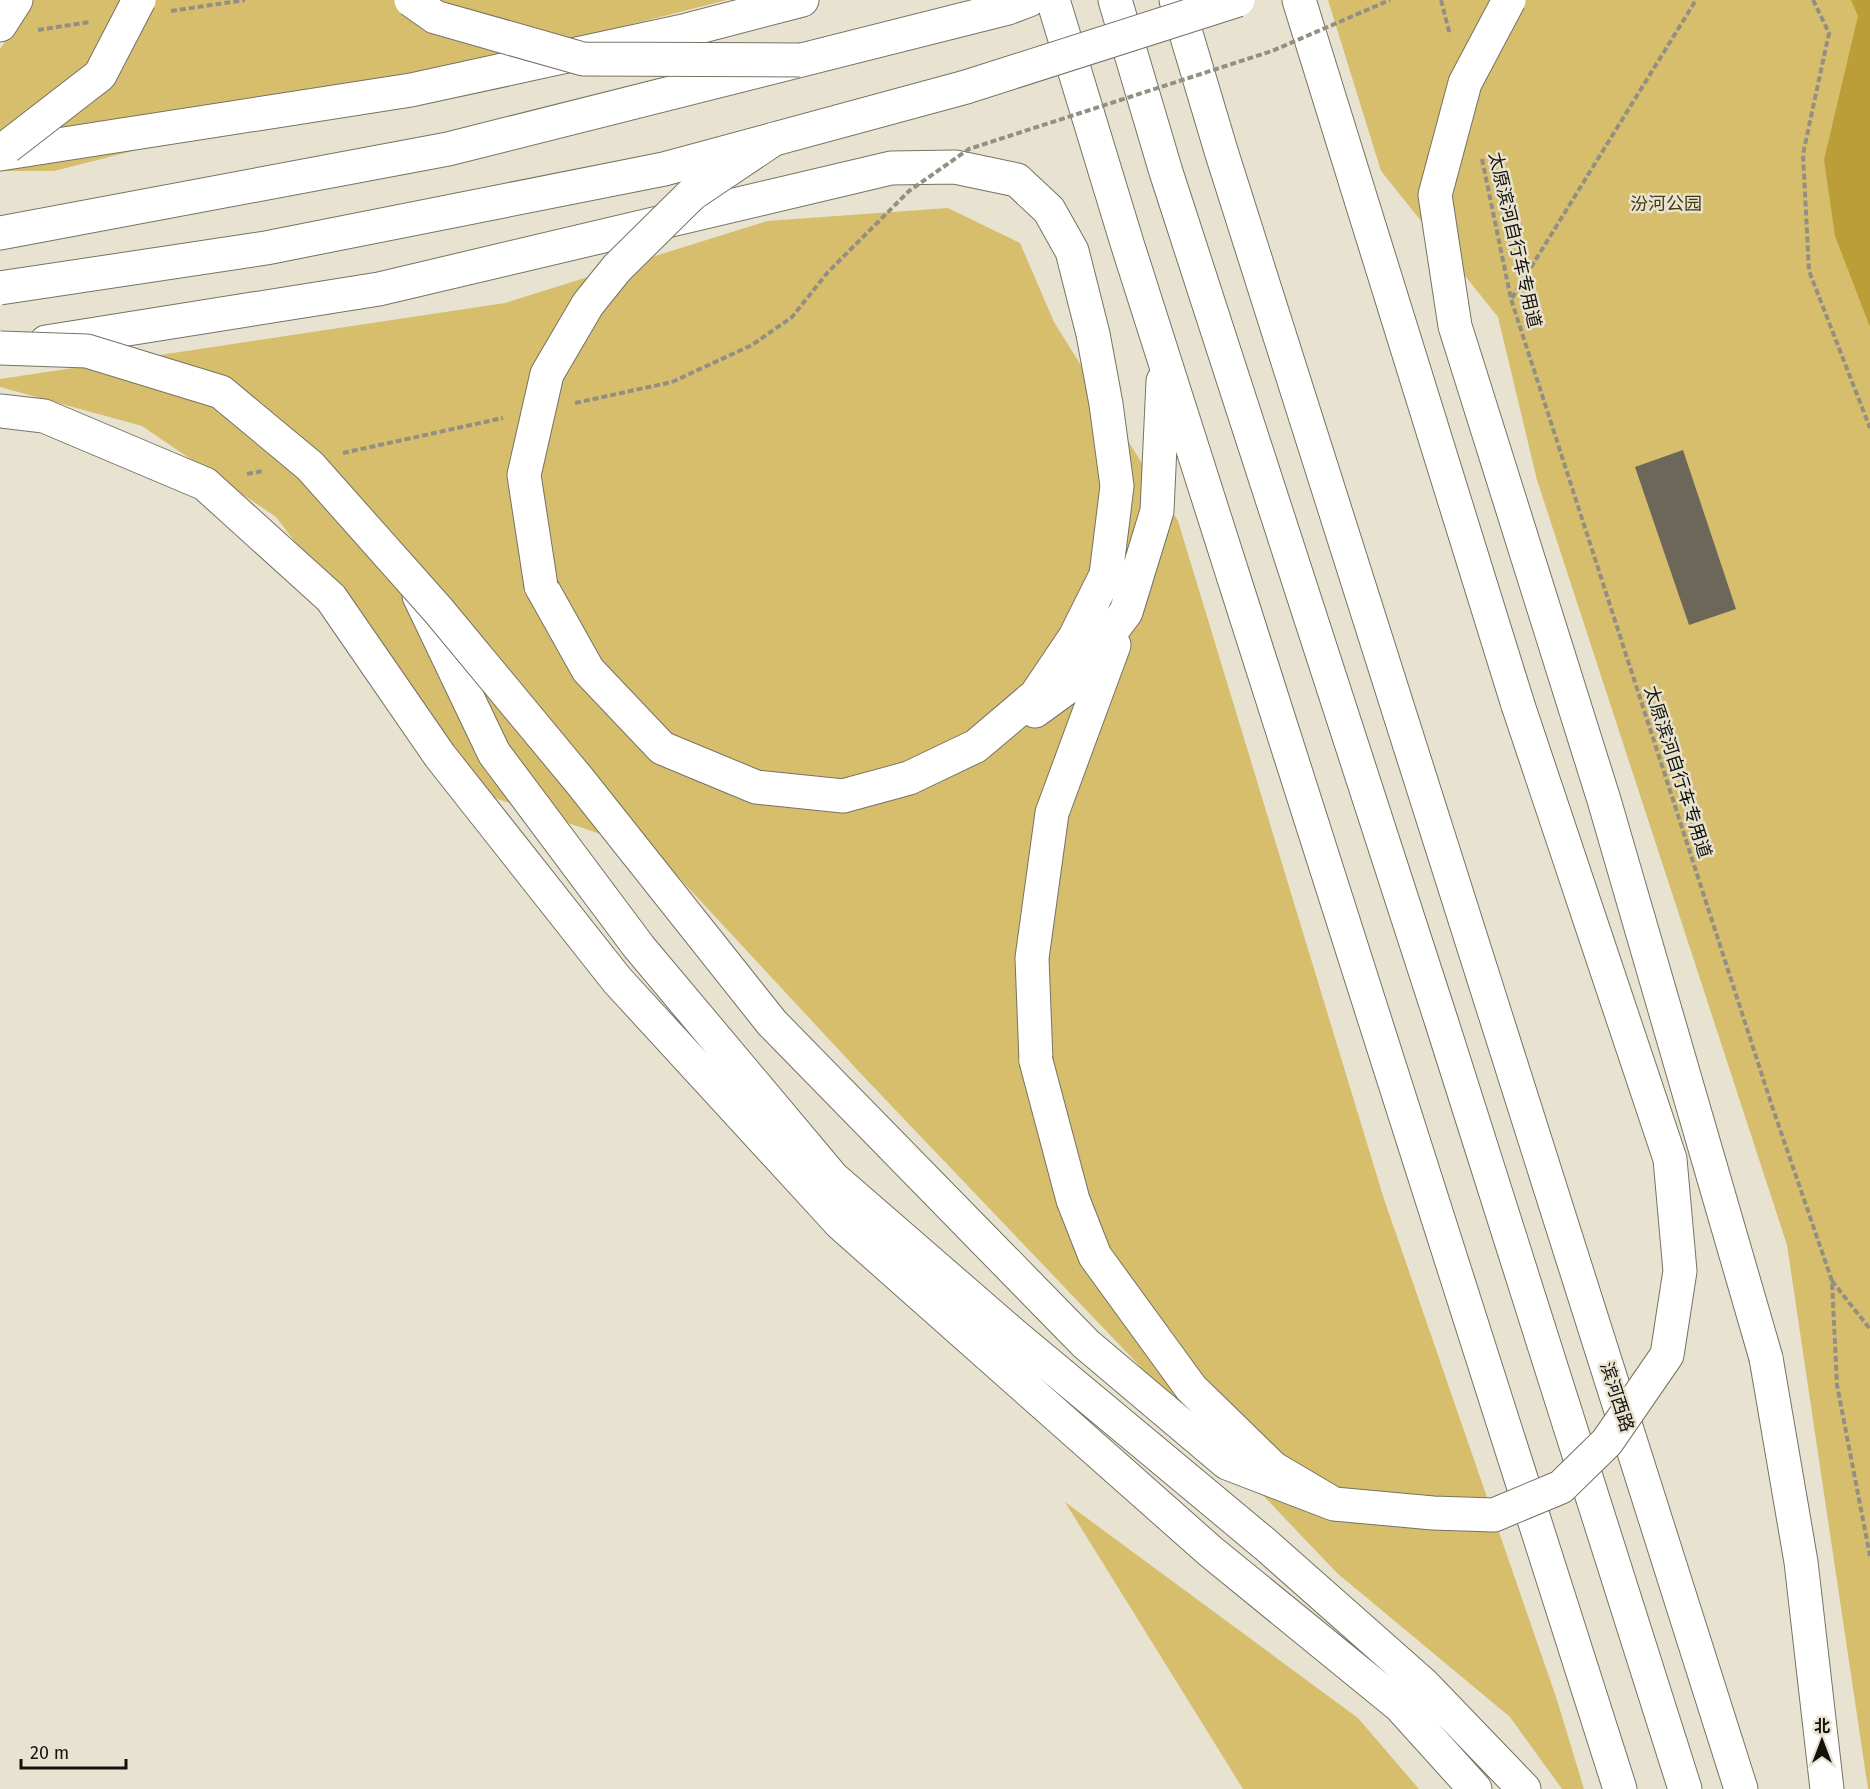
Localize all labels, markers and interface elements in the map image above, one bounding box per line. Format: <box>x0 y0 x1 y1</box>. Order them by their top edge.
street label: 太原滨河自行车专用道 <box>1484 150 1546 330</box>
park label: 汾河公园 <box>1630 193 1702 215</box>
street label: 太原滨河自行车专用道 <box>1640 683 1716 861</box>
street label: 滨河西路 <box>1595 1359 1639 1435</box>
north arrow <box>1792 1711 1852 1771</box>
text: 北 <box>1814 1717 1830 1736</box>
scale bar <box>21 1732 126 1770</box>
text: 20 m <box>30 1742 69 1764</box>

